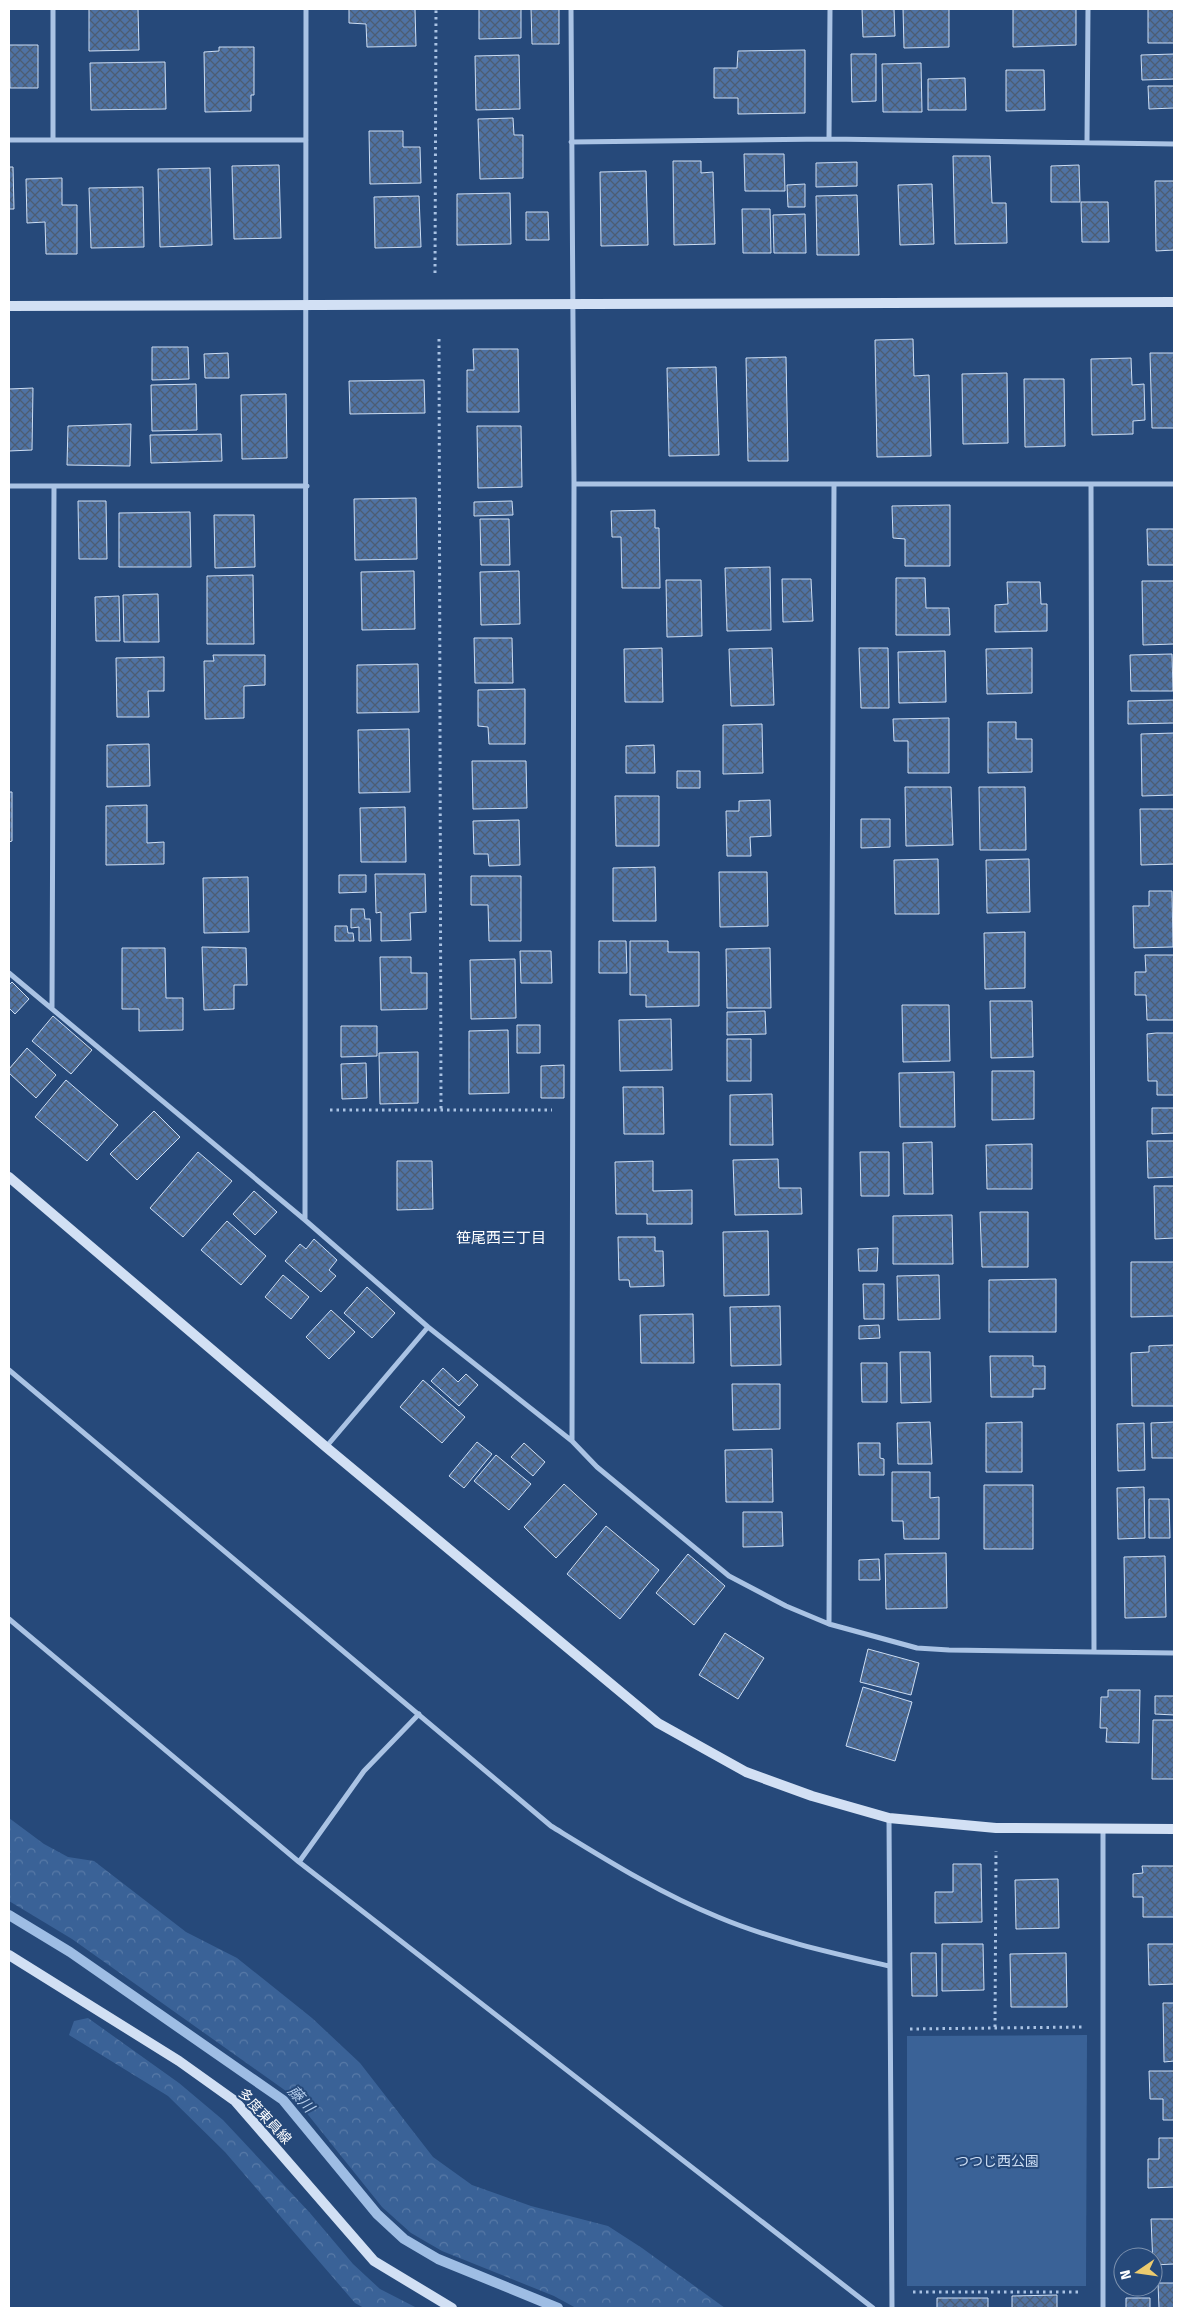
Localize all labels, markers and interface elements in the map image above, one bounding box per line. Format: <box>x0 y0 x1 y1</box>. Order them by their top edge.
district label: 笹尾西三丁目 <box>456 1229 546 1247</box>
water label: 藤川 <box>284 2082 319 2118</box>
street label: 多度東員線 <box>235 2085 295 2148</box>
park label: つつじ西公園 <box>955 2153 1039 2170</box>
north arrow <box>1113 2247 1163 2297</box>
text: N <box>1116 2268 1135 2281</box>

